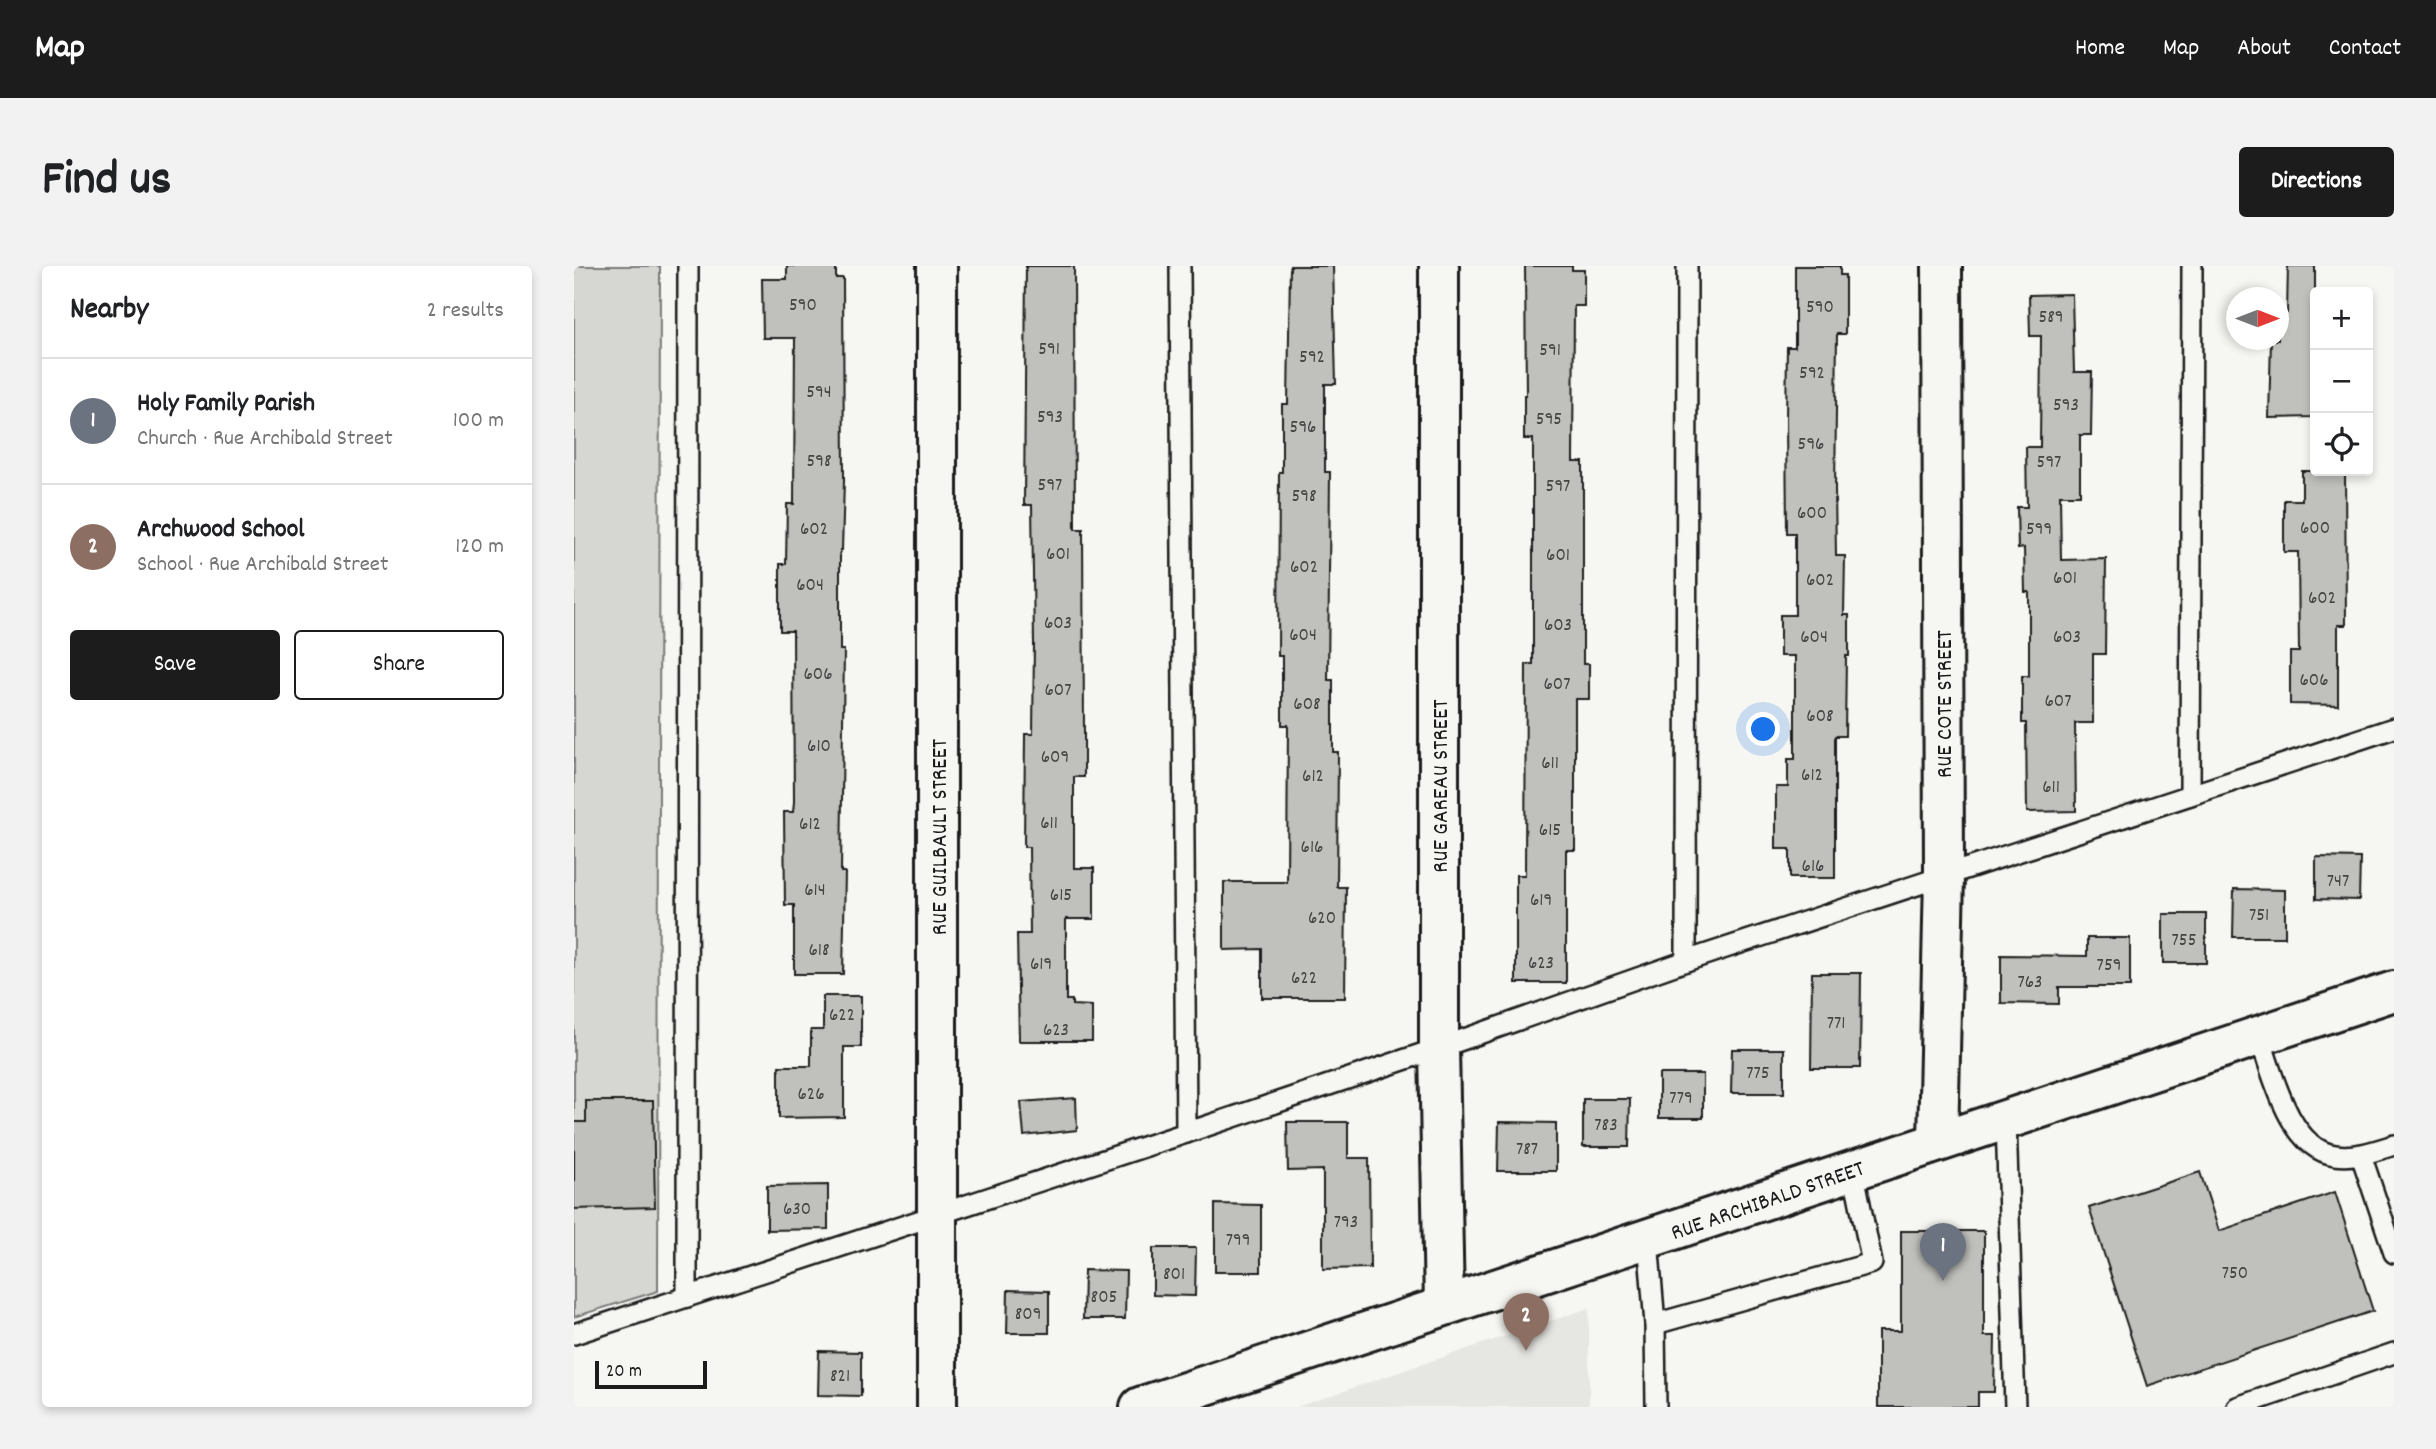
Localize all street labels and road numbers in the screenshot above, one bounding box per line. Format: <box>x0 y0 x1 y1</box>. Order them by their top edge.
street label: RUE COTE STREET <box>1930 630 1963 778</box>
street label: RUE GAREAU STREET <box>1426 699 1459 873</box>
street label: RUE GUILBAULT STREET <box>925 739 958 935</box>
street label: RUE ARCHIBALD STREET <box>1667 1154 1869 1251</box>

